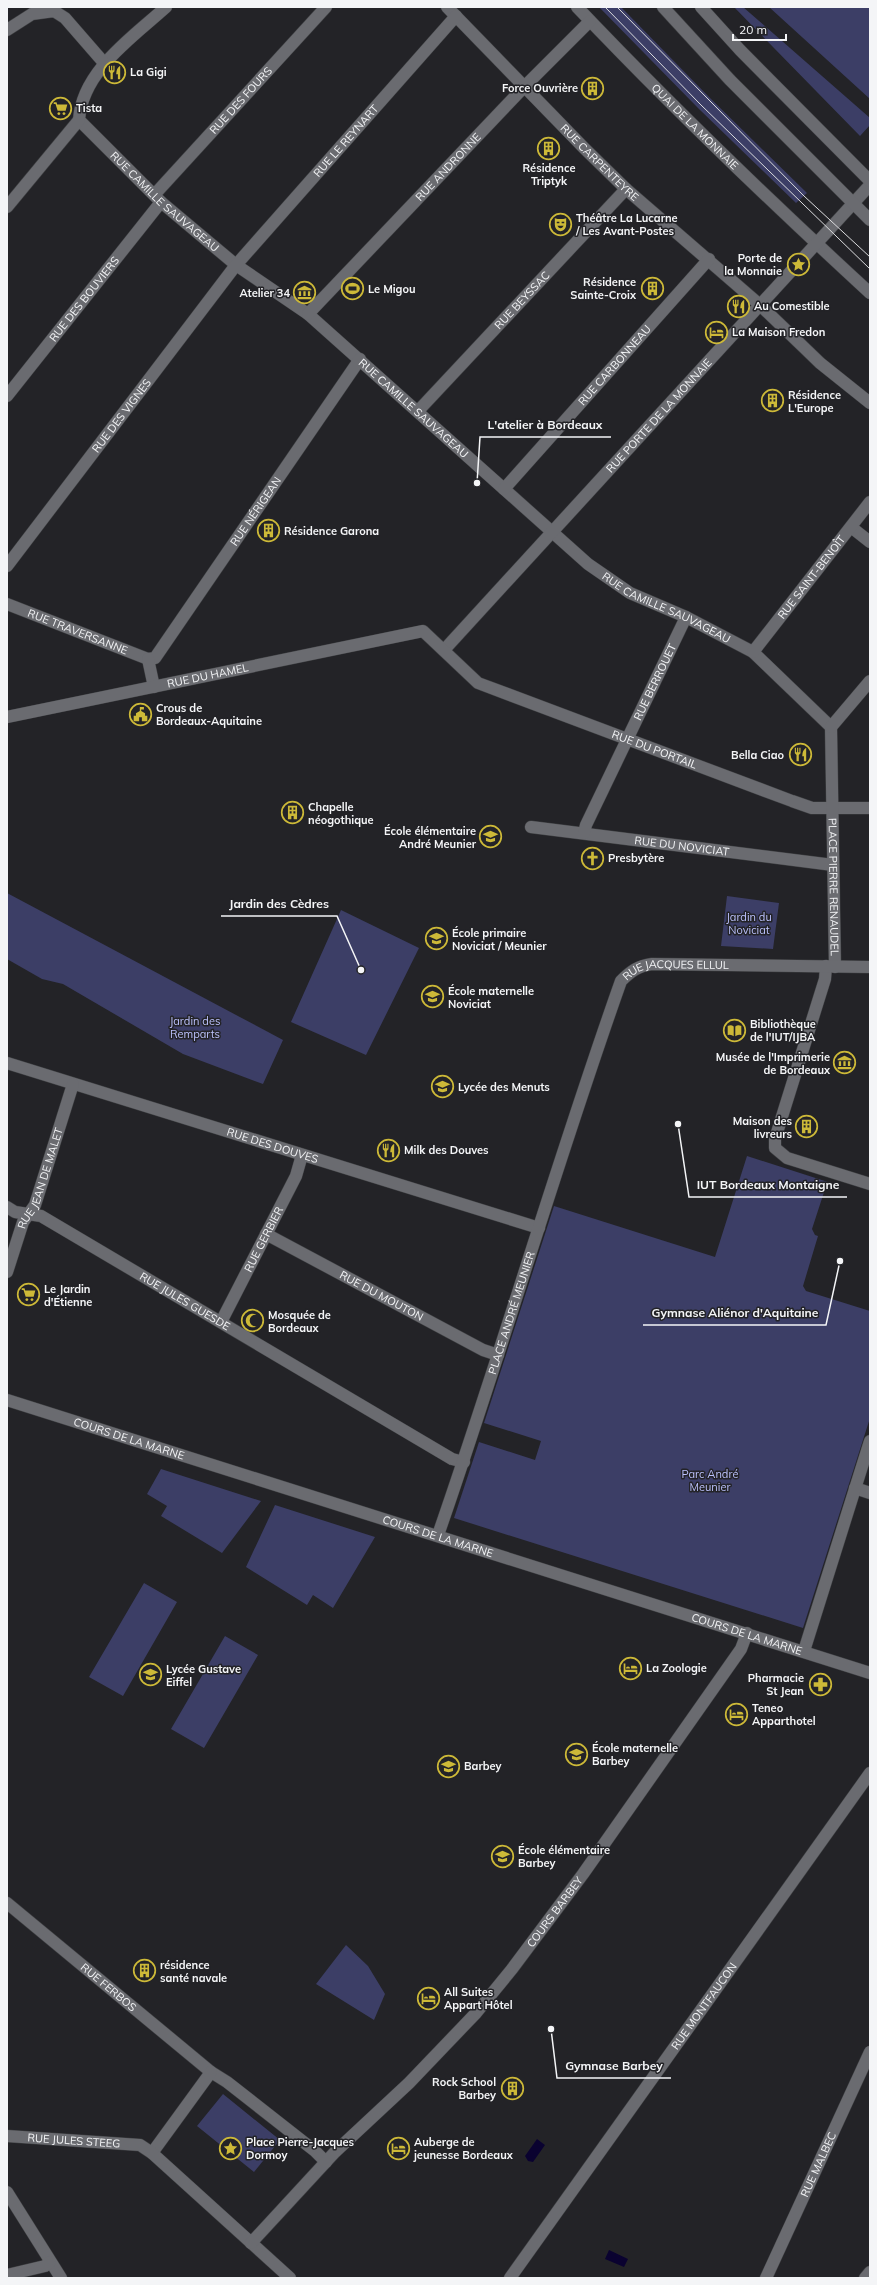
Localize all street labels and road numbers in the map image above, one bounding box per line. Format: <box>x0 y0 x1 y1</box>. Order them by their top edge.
street label: RUE DES FOURS <box>206 64 275 137</box>
street label: QUAI DE LA MONNAIE <box>649 81 741 172</box>
street label: RUE LE REYNART <box>310 102 382 180</box>
street label: RUE CARPENTEYRE <box>558 121 642 204</box>
street label: RUE ANDRONNE <box>412 130 484 204</box>
street label: RUE CAMILLE SAUVAGEAU <box>107 148 222 255</box>
street label: RUE DES BOUVIERS <box>46 253 122 344</box>
street label: RUE BEYSSAC <box>491 268 553 332</box>
street label: RUE CARBONNEAU <box>575 322 654 408</box>
street label: RUE PORTE DE LA MONNAIE <box>603 355 715 476</box>
street label: RUE CAMILLE SAUVAGEAU <box>356 356 471 461</box>
street label: RUE DES VIGNES <box>89 376 154 455</box>
street label: RUE NÉRIGEAN <box>227 474 284 549</box>
street label: RUE SAINT-BENOÎT <box>775 532 849 622</box>
street label: RUE CAMILLE SAUVAGEAU <box>600 569 733 646</box>
street label: RUE TRAVERSANNE <box>26 606 130 657</box>
street label: RUE BERROUET <box>630 641 679 723</box>
street label: RUE DU HAMEL <box>166 660 250 691</box>
street label: RUE DU PORTAIL <box>610 727 699 772</box>
street label: PLACE PIERRE RENAUDEL <box>826 818 842 956</box>
street label: RUE DU NOVICIAT <box>634 833 730 859</box>
street label: RUE JACQUES ELLUL <box>619 957 729 983</box>
street label: RUE JEAN DE MALET <box>14 1125 66 1230</box>
street label: RUE DES DOUVES <box>225 1125 320 1166</box>
street label: RUE GERBIER <box>241 1204 286 1274</box>
street label: PLACE ANDRÉ MEUNIER <box>485 1249 538 1376</box>
street label: RUE DU MOUTON <box>337 1268 426 1324</box>
street label: RUE JULES GUESDE <box>137 1269 233 1333</box>
street label: COURS DE LA MARNE <box>72 1415 186 1463</box>
street label: COURS DE LA MARNE <box>381 1512 495 1560</box>
street label: COURS DE LA MARNE <box>690 1610 804 1658</box>
street label: COURS BARBEY <box>524 1874 586 1950</box>
street label: RUE FERBOS <box>78 1960 139 2014</box>
street label: RUE MONTFAUCON <box>668 1960 740 2052</box>
street label: RUE JULES STEEG <box>27 2130 121 2151</box>
street label: RUE MALBEC <box>797 2130 839 2199</box>

